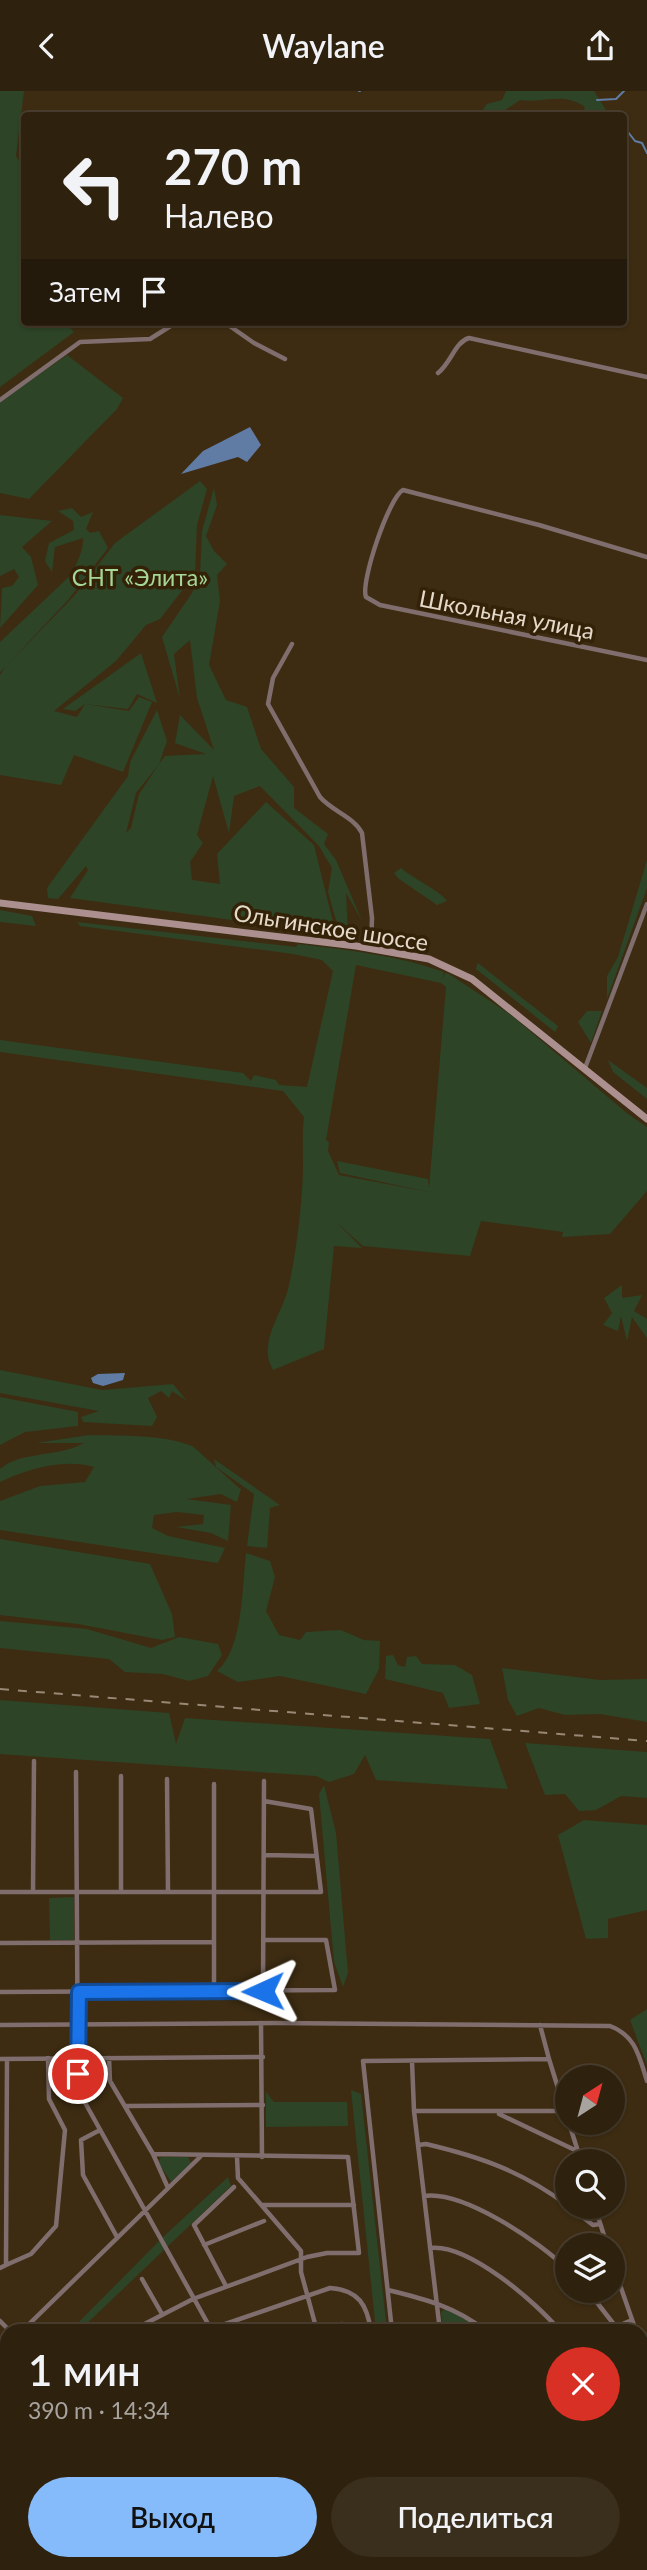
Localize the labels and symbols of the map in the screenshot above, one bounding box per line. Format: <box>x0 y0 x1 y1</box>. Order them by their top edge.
park label: СНТ «Элита» <box>72 563 208 591</box>
street label: Школьная улица <box>417 583 597 645</box>
street label: Ольгинское шоссе <box>232 898 430 956</box>
position arrow <box>226 1954 300 2028</box>
pin <box>48 2044 108 2104</box>
north arrow <box>555 2065 625 2135</box>

